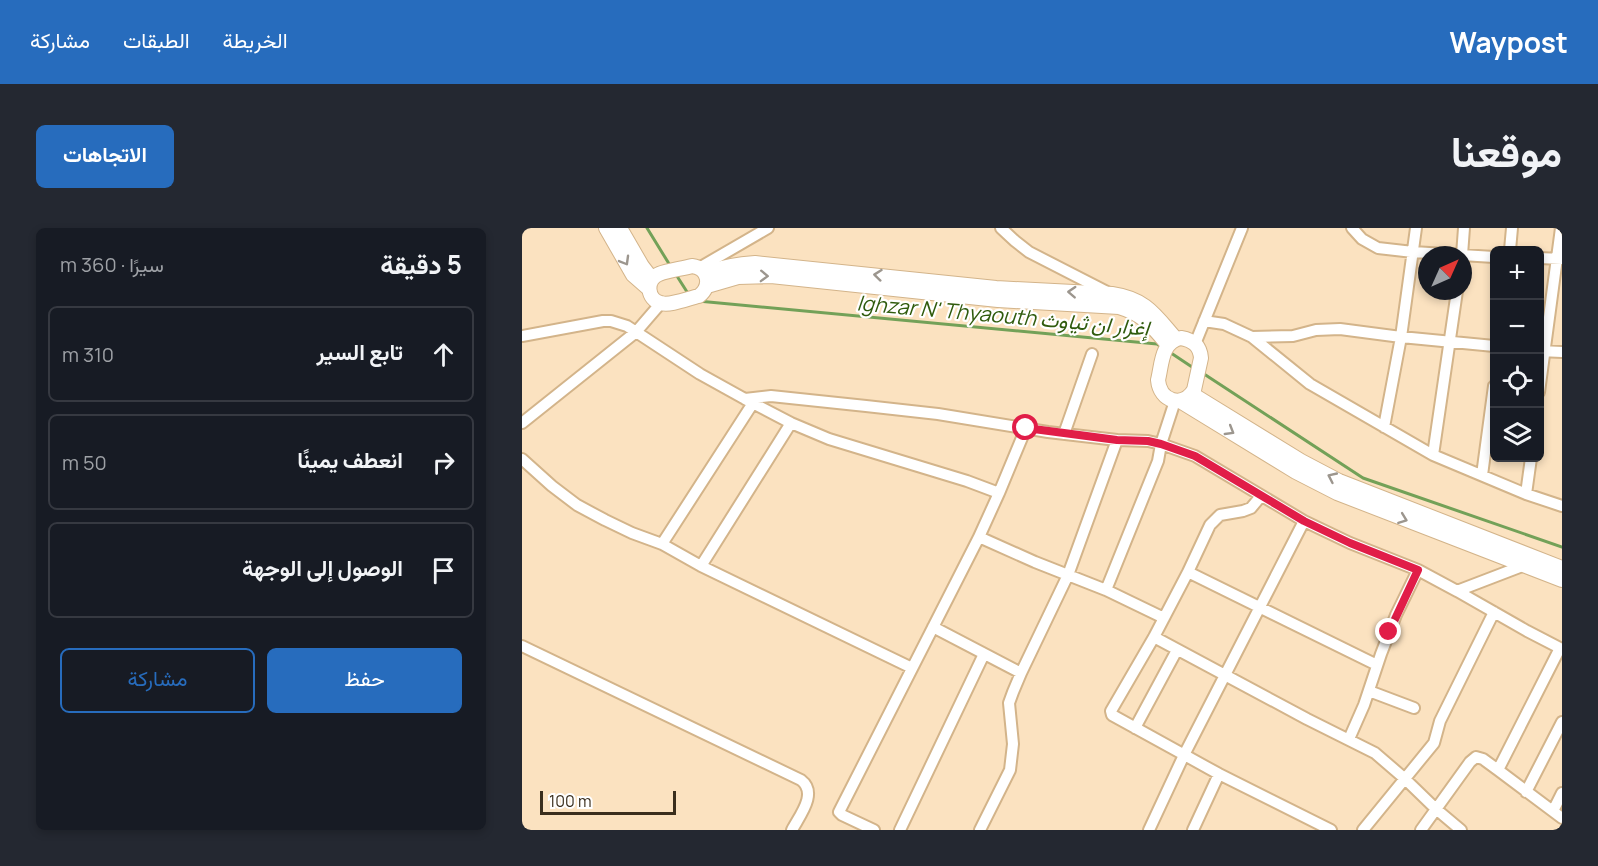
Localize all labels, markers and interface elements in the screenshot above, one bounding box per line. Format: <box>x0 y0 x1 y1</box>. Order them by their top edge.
text: Waypost <box>1450 23 1568 61</box>
text: مشاركة <box>30 26 90 54</box>
text: الطبقات <box>123 26 190 54</box>
text: الخريطة <box>223 26 288 54</box>
text: موقعنا <box>1451 122 1562 180</box>
button: الاتجاهات <box>36 125 174 188</box>
text: 5 دقيقة <box>380 246 462 282</box>
north arrow <box>1418 246 1472 300</box>
map controls <box>1490 246 1544 462</box>
button: + <box>1490 246 1544 300</box>
text: سيرًا · 360 m <box>60 251 164 278</box>
one-way arrow <box>618 255 629 265</box>
one-way arrow <box>759 269 768 282</box>
one-way arrow <box>873 270 882 282</box>
one-way arrow <box>1068 286 1077 299</box>
water label: Ighzar N' Thyaouth إغزار ان ثياوث <box>856 288 1152 343</box>
button: − <box>1490 300 1544 354</box>
text: تابع السير <box>317 337 403 367</box>
icon: ahead <box>427 338 460 371</box>
text: 310 m <box>62 341 114 368</box>
button: locate <box>1490 354 1544 408</box>
button: layers <box>1490 408 1544 462</box>
route start <box>1012 414 1038 440</box>
one-way arrow <box>1224 424 1234 436</box>
text: انعطف يمينًا <box>297 445 403 475</box>
icon: right <box>427 446 460 479</box>
text: 50 m <box>62 449 107 476</box>
one-way arrow <box>1327 473 1338 485</box>
one-way arrow <box>1397 512 1408 524</box>
text: الوصول إلى الوجهة <box>242 553 403 583</box>
icon: arrive <box>427 554 460 587</box>
route end <box>1375 618 1401 644</box>
button: مشاركة <box>60 648 255 713</box>
button: حفظ <box>267 648 462 713</box>
scale bar <box>540 788 676 816</box>
text: 100 m <box>549 790 592 812</box>

